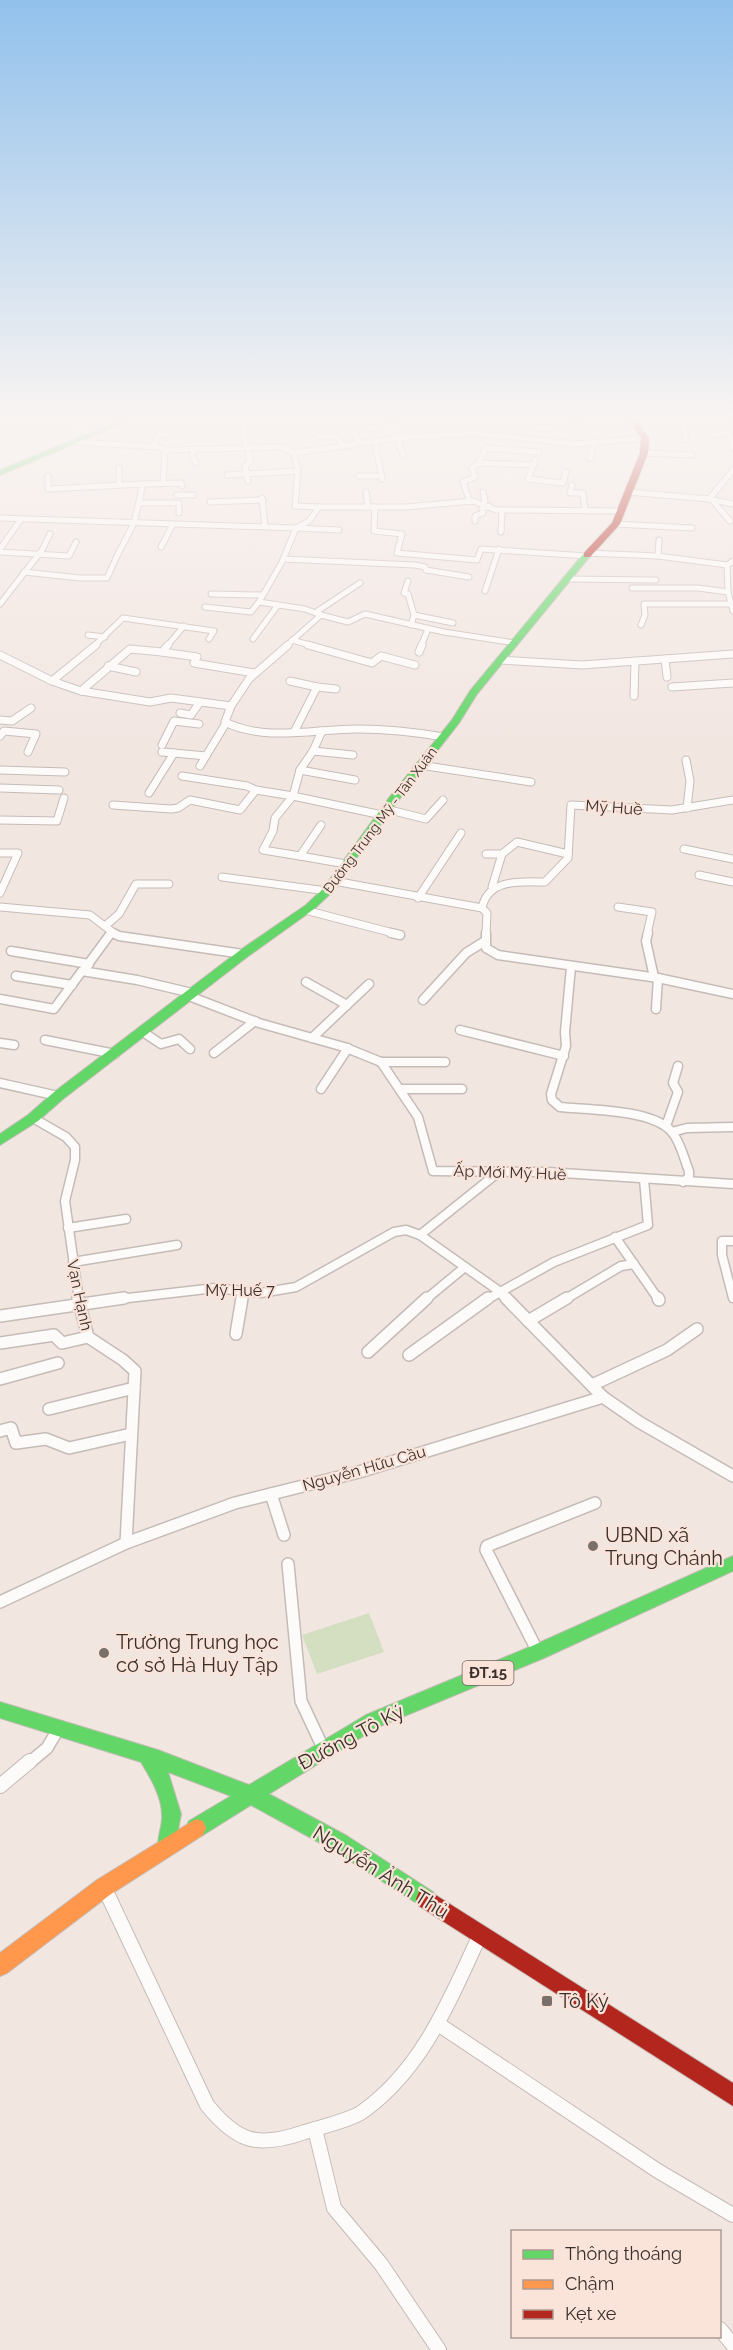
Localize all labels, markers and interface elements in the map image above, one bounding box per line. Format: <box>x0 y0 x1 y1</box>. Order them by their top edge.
street label: Đường Trung Mỹ - Tân Xuân <box>320 744 440 896</box>
street label: Mỹ Huề <box>585 796 643 819</box>
street label: Ấp Mới Mỹ Huề <box>453 1159 567 1184</box>
street label: Vạn Hạnh <box>63 1258 96 1332</box>
street label: Mỹ Huế 7 <box>205 1281 275 1300</box>
street label: Nguyễn Hữu Cầu <box>300 1442 428 1495</box>
place label: UBND xã Trung Chánh <box>605 1523 723 1570</box>
marker: UBND xã Trung Chánh <box>586 1539 600 1553</box>
place label: Trường Trung học cơ sở Hà Huy Tập <box>116 1630 279 1677</box>
marker: Trường Trung học cơ sở Hà Huy Tập <box>97 1646 111 1660</box>
road number: ĐT.15 <box>462 1661 514 1685</box>
street label: Đường Tô Ký <box>294 1699 408 1775</box>
street label: Nguyễn Ảnh Thủ <box>309 1820 454 1924</box>
place label: Tô Ký <box>559 1989 609 2013</box>
marker: Tô Ký <box>540 1994 554 2008</box>
legend <box>511 2230 721 2338</box>
text: Thông thoáng <box>565 2243 682 2264</box>
text: Chậm <box>565 2273 614 2294</box>
text: Kẹt xe <box>565 2303 617 2324</box>

